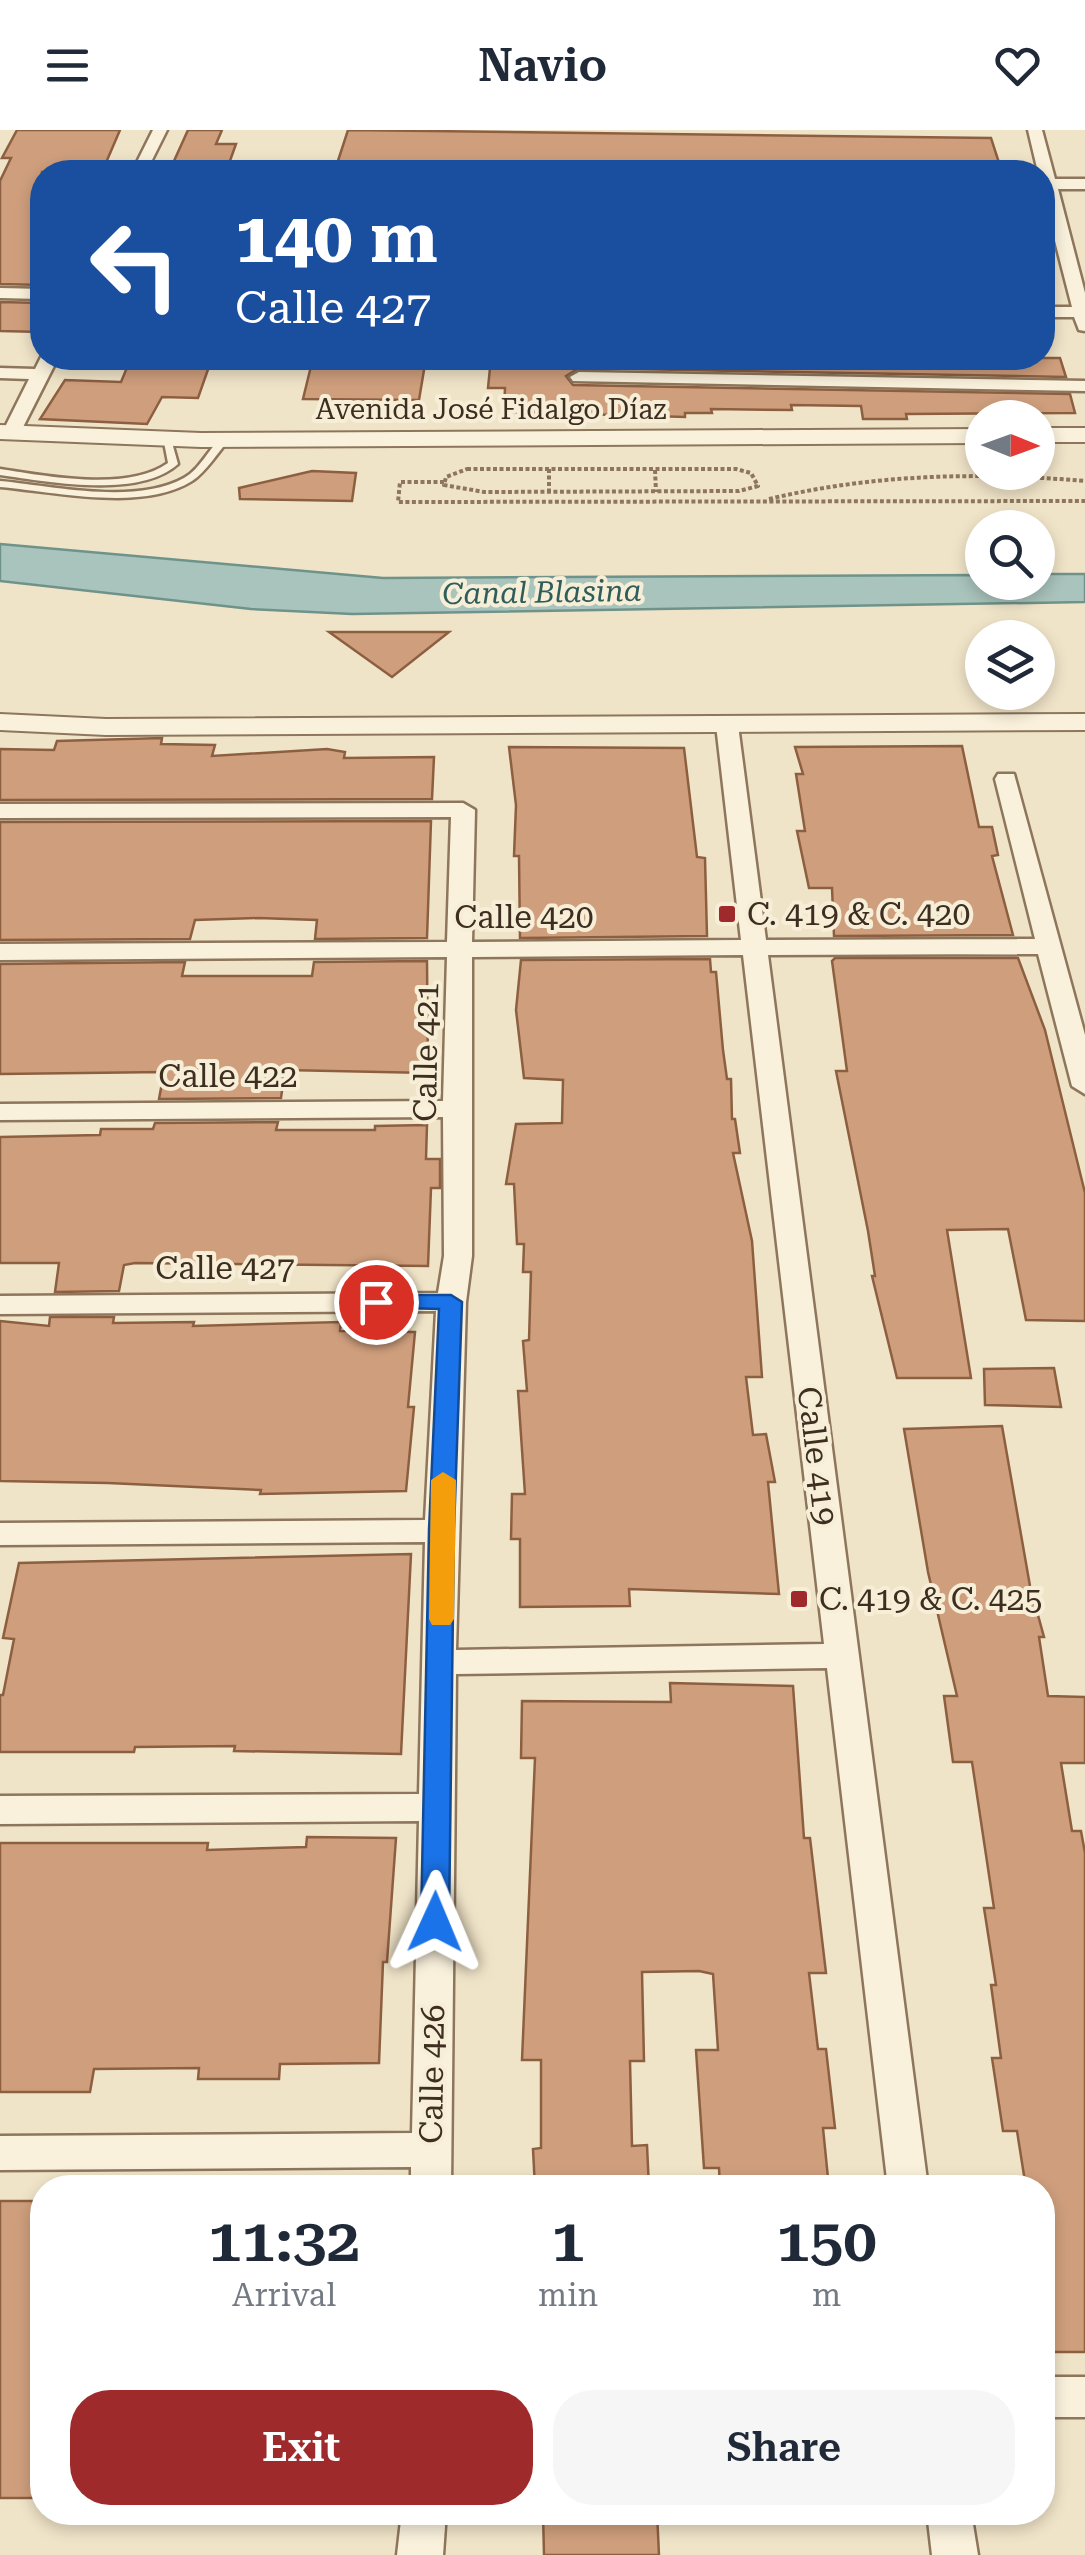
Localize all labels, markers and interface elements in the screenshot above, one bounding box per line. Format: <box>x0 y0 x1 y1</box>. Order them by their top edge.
icon: menu <box>40 38 95 93</box>
icon: heart <box>990 38 1045 93</box>
text: Navio <box>478 39 607 92</box>
text: 140 m <box>235 197 438 279</box>
icon: left <box>70 200 200 330</box>
text: Calle 427 <box>235 281 431 334</box>
street label: Avenida José Fidalgo Díaz <box>315 393 667 426</box>
north arrow <box>965 400 1055 490</box>
map controls <box>965 400 1055 710</box>
button: search <box>965 510 1055 600</box>
water label: Canal Blasina <box>442 573 642 611</box>
button: layers <box>965 620 1055 710</box>
place label: C. 419 & C. 420 <box>747 895 970 933</box>
street label: Calle 420 <box>454 898 594 936</box>
marker: C. 419 & C. 420 <box>716 903 738 925</box>
street label: Calle 421 <box>406 982 446 1122</box>
street label: Calle 422 <box>158 1057 298 1095</box>
street label: Calle 427 <box>155 1249 295 1287</box>
pin <box>334 1260 419 1345</box>
icon: arrive <box>349 1275 404 1330</box>
street label: Calle 419 <box>790 1384 844 1528</box>
place label: C. 419 & C. 425 <box>819 1580 1042 1618</box>
marker: C. 419 & C. 425 <box>788 1588 810 1610</box>
position arrow <box>383 1870 487 1974</box>
street label: Calle 426 <box>412 2004 452 2144</box>
text: 11:32 <box>208 2205 360 2276</box>
text: 1 <box>551 2205 585 2276</box>
text: 150 <box>776 2205 877 2276</box>
text: Arrival <box>232 2276 336 2314</box>
text: min <box>538 2276 598 2314</box>
text: m <box>812 2276 841 2314</box>
button: Exit <box>70 2390 533 2505</box>
button: Share <box>553 2390 1015 2505</box>

